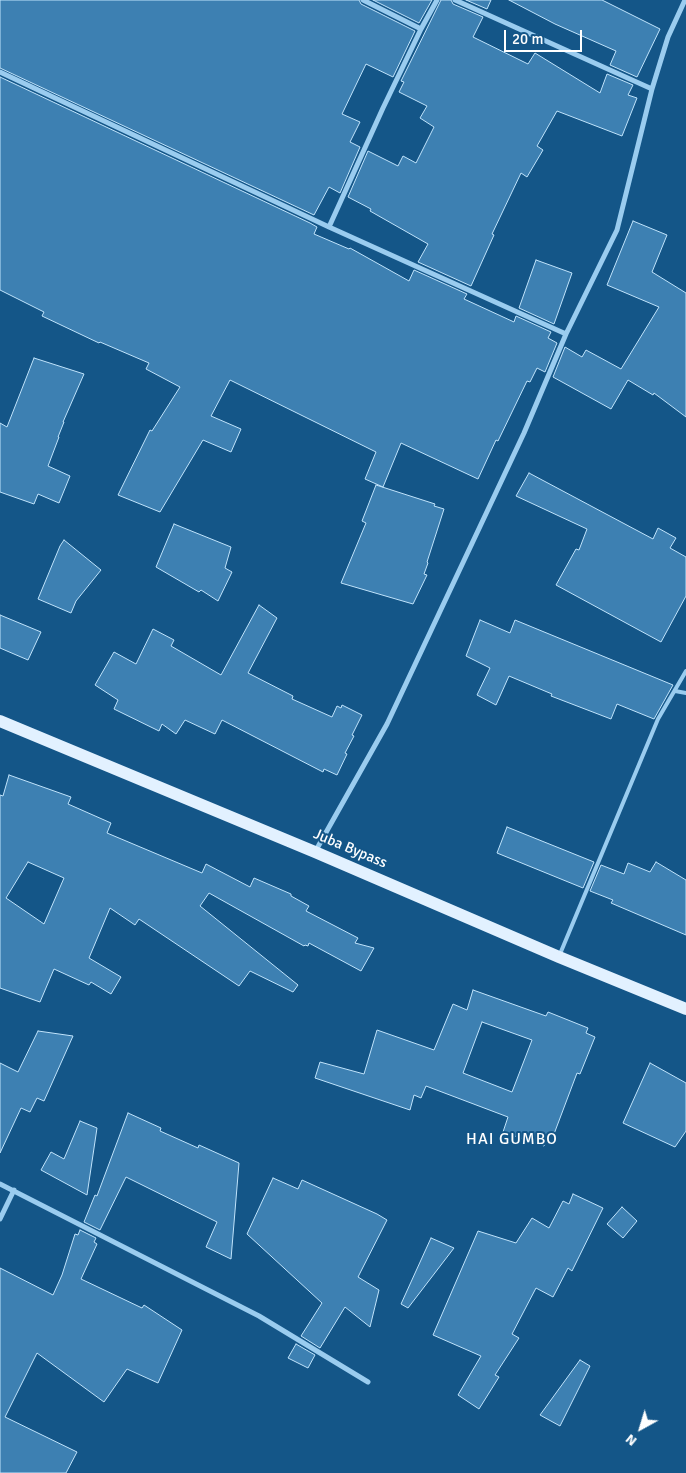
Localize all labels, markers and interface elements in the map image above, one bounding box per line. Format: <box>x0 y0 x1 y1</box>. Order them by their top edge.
scale bar <box>506 20 584 52</box>
text: 20 m <box>512 30 543 48</box>
street label: Juba Bypass <box>310 825 390 873</box>
district label: HAI GUMBO <box>465 1130 559 1150</box>
north arrow <box>616 1403 666 1453</box>
text: N <box>622 1430 640 1450</box>

